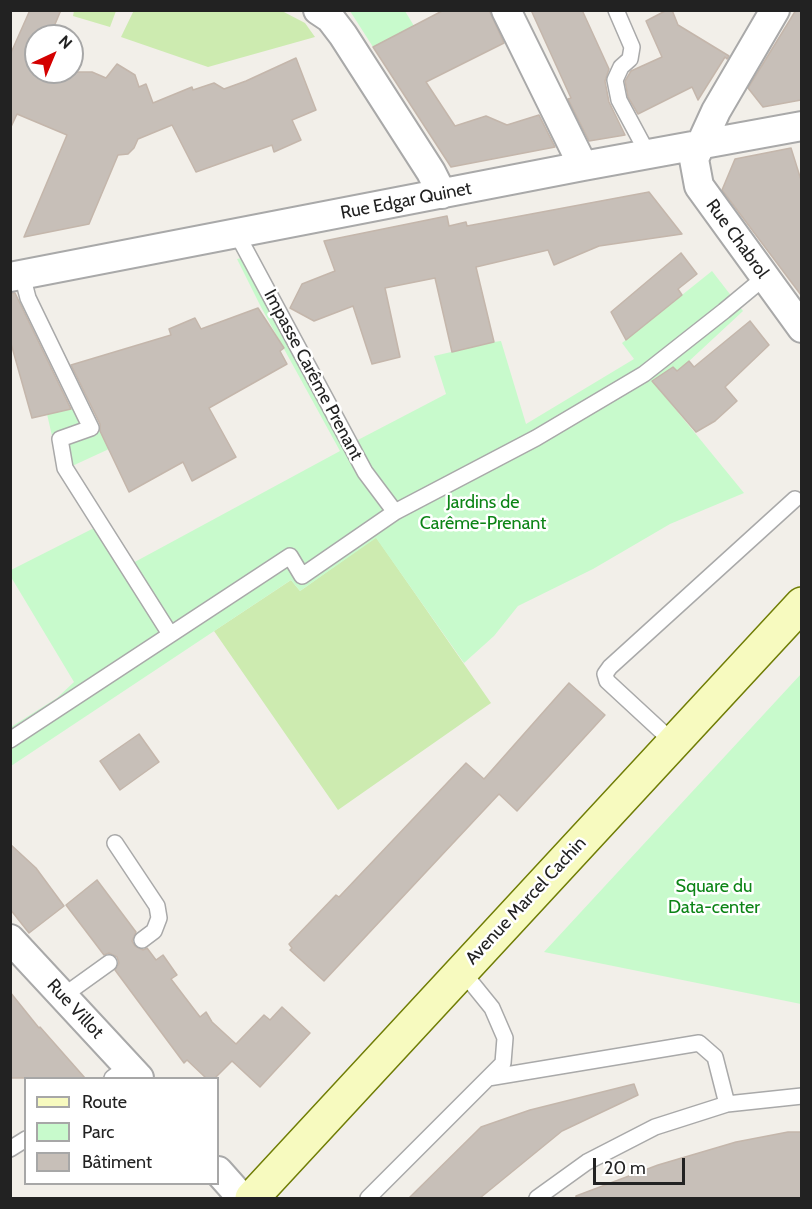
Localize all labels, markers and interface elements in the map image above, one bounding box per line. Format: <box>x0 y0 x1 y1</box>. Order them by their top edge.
north arrow <box>24 24 84 84</box>
text: N <box>55 31 76 53</box>
street label: Rue Edgar Quinet <box>339 178 473 224</box>
street label: Rue Chabrol <box>701 195 773 283</box>
street label: Impasse Carême Prenant <box>259 286 367 464</box>
park label: Jardins de Carême-Prenant <box>420 492 546 534</box>
street label: Avenue Marcel Cachin <box>461 833 591 969</box>
park label: Square du Data-center <box>668 876 760 918</box>
street label: Rue Villot <box>42 975 108 1043</box>
legend <box>24 1077 219 1185</box>
text: Route <box>82 1091 127 1113</box>
text: Parc <box>82 1121 114 1143</box>
scale bar <box>596 1146 688 1184</box>
text: Bâtiment <box>82 1151 152 1173</box>
text: 20 m <box>604 1157 646 1179</box>

